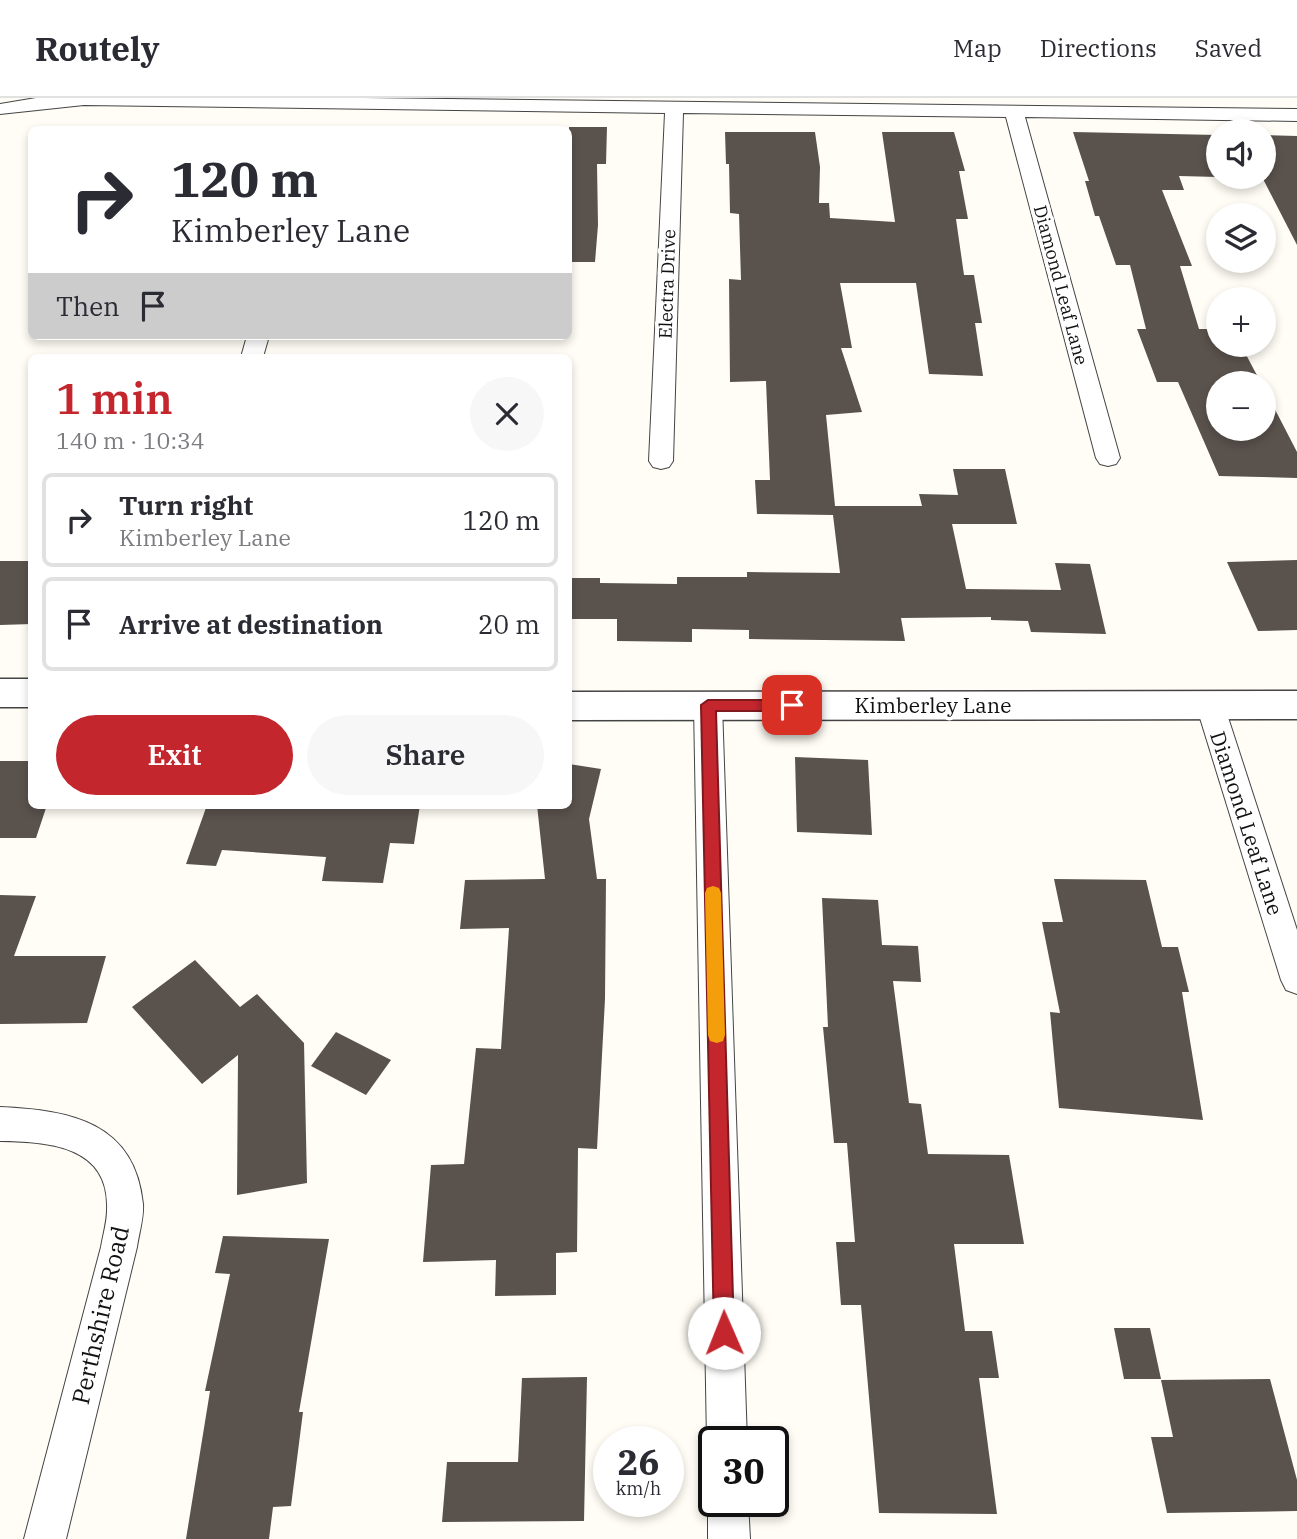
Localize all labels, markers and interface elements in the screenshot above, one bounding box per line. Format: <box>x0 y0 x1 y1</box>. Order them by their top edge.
text: Routely <box>35 27 160 70</box>
text: Map <box>953 32 1002 64</box>
text: Directions <box>1040 32 1157 64</box>
text: Saved <box>1195 32 1262 64</box>
map controls <box>1206 119 1276 441</box>
button: sound <box>1206 119 1276 189</box>
text: 120 m <box>171 147 318 210</box>
icon: right <box>56 154 147 245</box>
street label: Diamond Leaf Lane <box>1029 203 1093 367</box>
button: layers <box>1206 203 1276 273</box>
text: Kimberley Lane <box>171 209 410 251</box>
street label: Electra Drive <box>654 229 680 339</box>
icon: arrive <box>134 287 172 325</box>
button: + <box>1206 287 1276 357</box>
text: Then <box>56 289 120 323</box>
text: 1 min <box>56 371 173 426</box>
button: − <box>1206 371 1276 441</box>
button: close <box>470 377 544 451</box>
text: 140 m · 10:34 <box>56 425 205 455</box>
text: Turn right <box>119 488 253 522</box>
icon: right <box>60 501 98 539</box>
text: 120 m <box>462 503 540 537</box>
text: Kimberley Lane <box>119 522 291 552</box>
icon: arrive <box>60 605 98 643</box>
text: Arrive at destination <box>119 607 383 641</box>
text: 20 m <box>478 607 540 641</box>
pin <box>762 675 822 735</box>
icon: arrive <box>773 686 811 724</box>
street label: Kimberley Lane <box>855 691 1011 719</box>
button: Exit <box>56 715 293 795</box>
button: Share <box>307 715 544 795</box>
street label: Diamond Leaf Lane <box>1204 727 1290 919</box>
street label: Perthshire Road <box>64 1223 136 1407</box>
position arrow <box>687 1296 761 1370</box>
speed limit sign: 30 <box>698 1426 789 1517</box>
text: 26 <box>617 1439 660 1485</box>
text: km/h <box>616 1477 661 1500</box>

